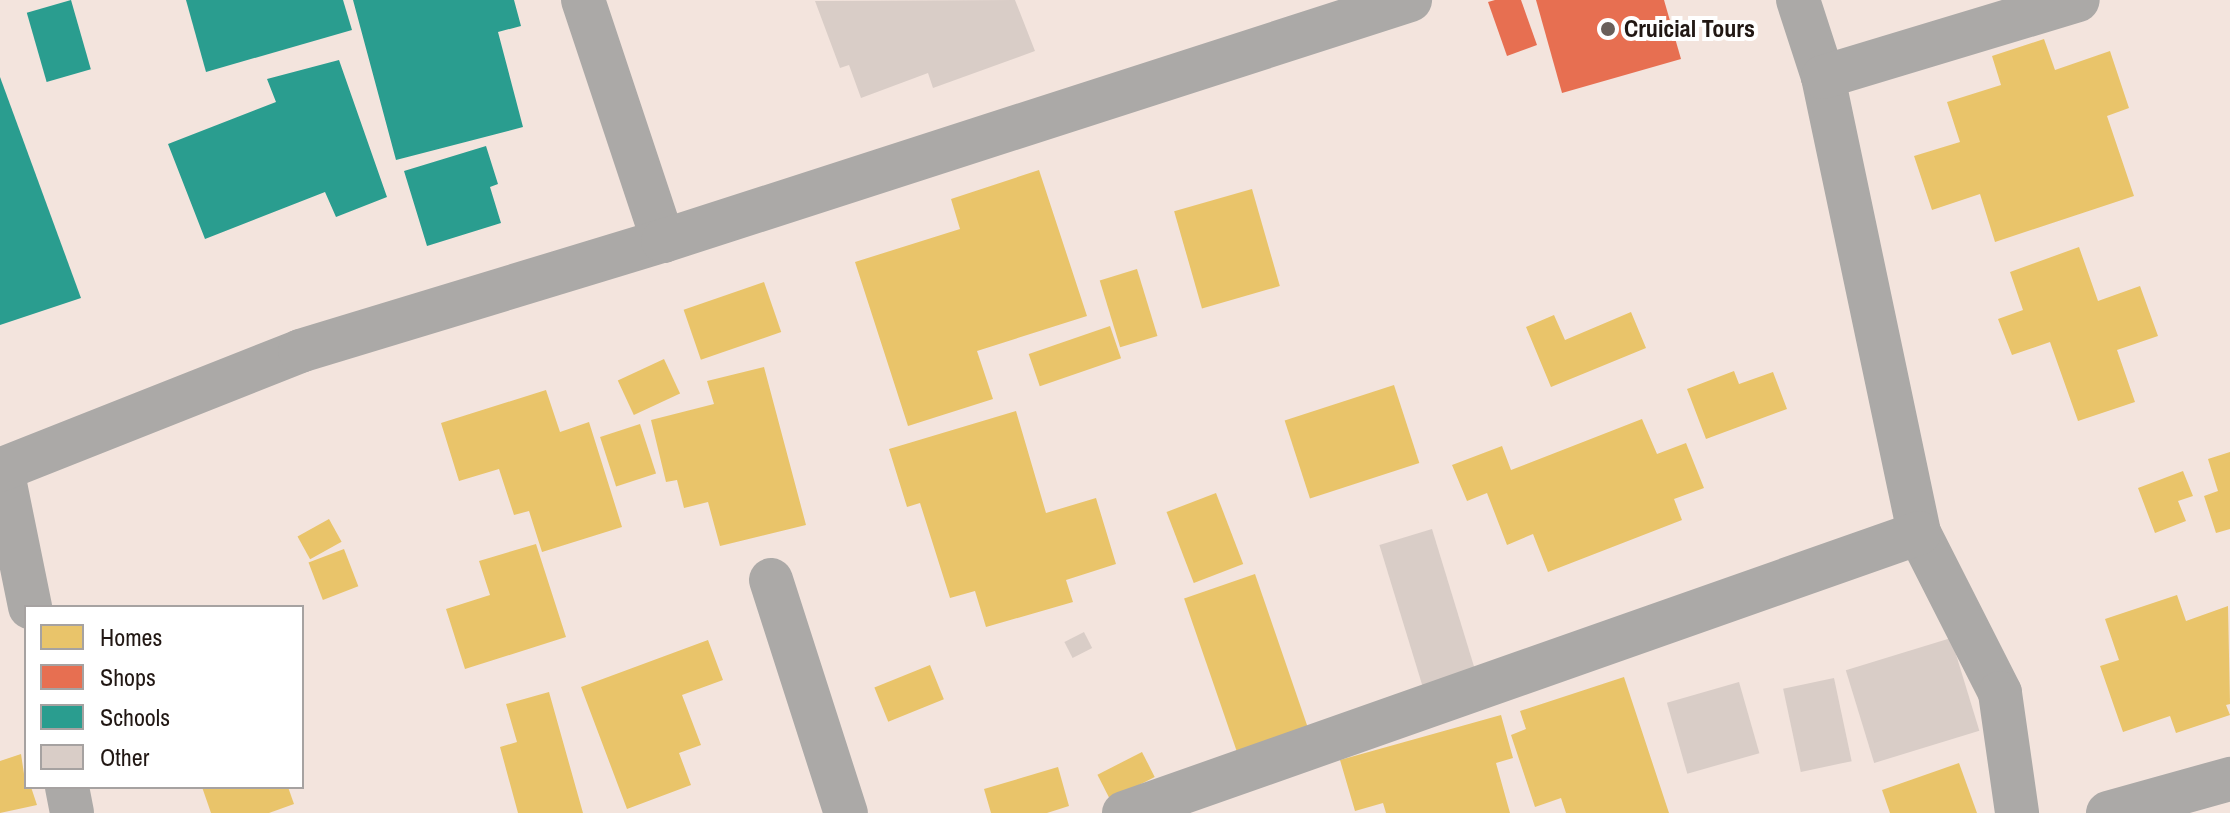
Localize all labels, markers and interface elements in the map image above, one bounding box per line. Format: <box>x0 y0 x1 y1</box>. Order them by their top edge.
place label: Cruicial Tours <box>1624 15 1755 43</box>
marker: Cruicial Tours <box>1599 20 1617 38</box>
legend <box>24 605 304 789</box>
text: Homes <box>100 621 162 653</box>
text: Shops <box>100 661 156 693</box>
text: Schools <box>100 701 170 733</box>
text: Other <box>100 741 149 773</box>

